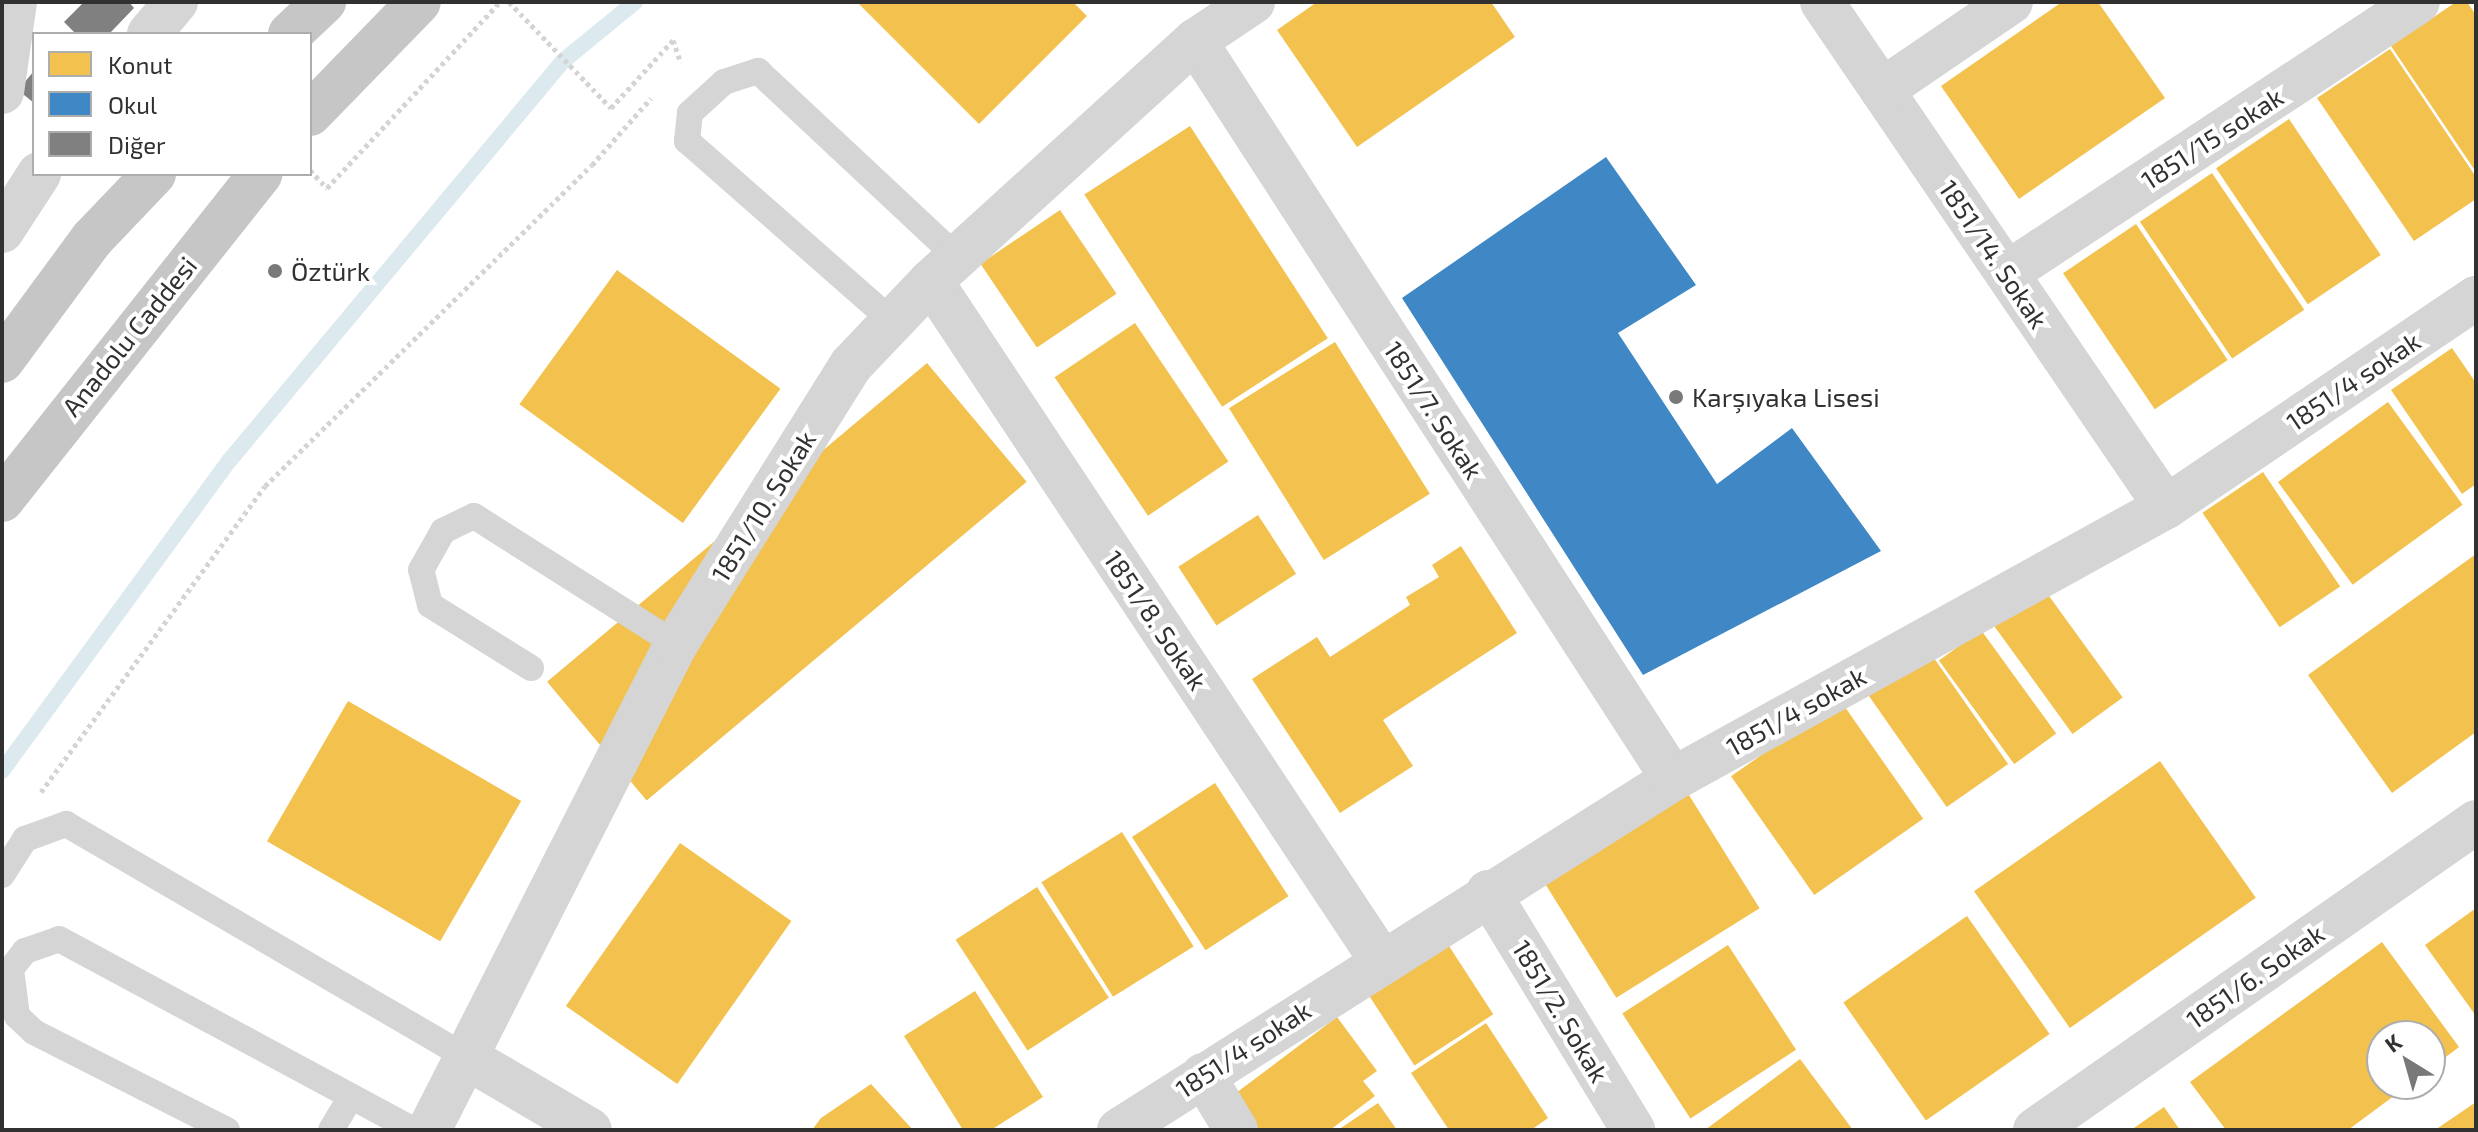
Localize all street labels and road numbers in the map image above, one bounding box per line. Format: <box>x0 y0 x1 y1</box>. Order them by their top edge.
street label: 1851/15 sokak <box>2135 81 2289 195</box>
street label: 1851/14. Sokak <box>1933 174 2055 334</box>
street label: Anadolu Caddesi <box>55 250 203 422</box>
street label: 1851/4 sokak <box>2280 325 2426 437</box>
street label: 1851/7. Sokak <box>1378 335 1490 485</box>
street label: 1851/10. Sokak <box>704 425 822 587</box>
street label: 1851/8. Sokak <box>1098 544 1214 696</box>
street label: 1851/4 sokak <box>1721 660 1871 762</box>
street label: 1851/6. Sokak <box>2180 917 2330 1035</box>
street label: 1851/2. Sokak <box>1506 934 1616 1088</box>
street label: 1851/4 sokak <box>1170 994 1316 1104</box>

